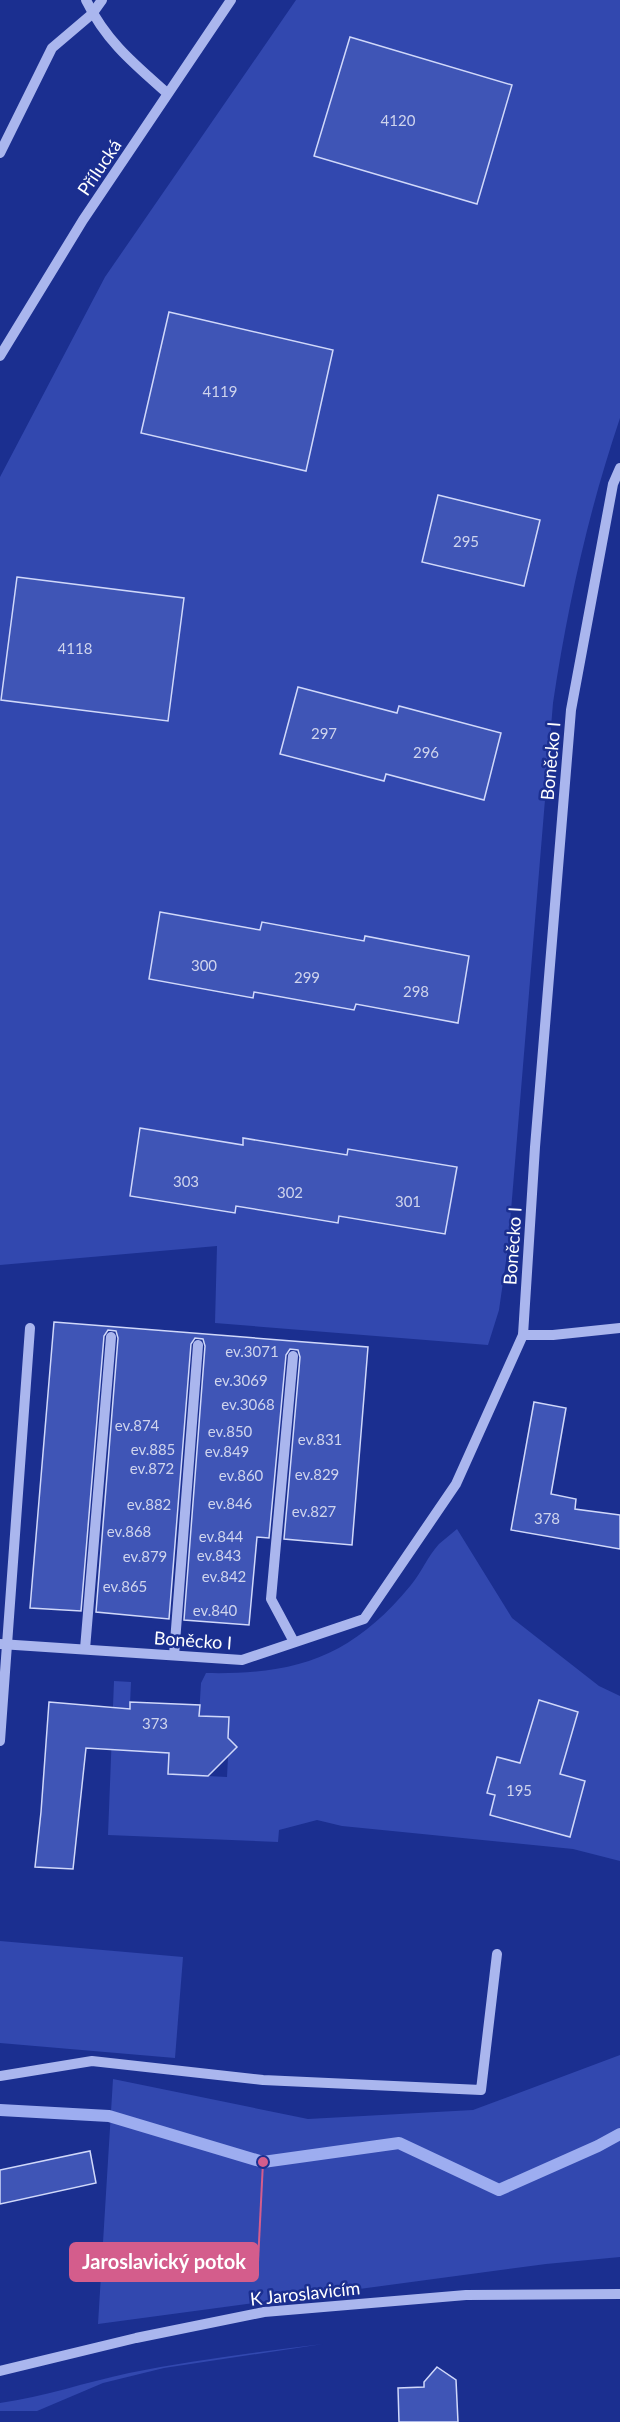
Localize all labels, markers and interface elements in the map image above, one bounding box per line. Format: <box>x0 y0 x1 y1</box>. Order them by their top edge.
house number: 4120 <box>381 111 416 129</box>
street label: Přílucká <box>72 135 126 199</box>
house number: 4119 <box>203 382 237 400</box>
house number: 295 <box>453 532 479 550</box>
house number: 4118 <box>58 639 92 657</box>
street label: Boněcko I <box>536 721 564 801</box>
house number: 297 <box>311 724 337 742</box>
house number: 296 <box>413 743 439 761</box>
house number: 300 <box>191 956 217 974</box>
house number: 299 <box>294 968 320 986</box>
house number: 298 <box>403 982 429 1000</box>
house number: 303 <box>173 1172 199 1190</box>
house number: 302 <box>277 1183 303 1201</box>
house number: 301 <box>395 1192 421 1210</box>
street label: Boněcko I <box>498 1206 526 1286</box>
house number: ev.3071 <box>225 1342 279 1360</box>
house number: ev.3069 <box>214 1371 268 1389</box>
house number: ev.3068 <box>221 1395 275 1413</box>
house number: ev.874 <box>115 1416 160 1434</box>
house number: ev.850 <box>208 1422 253 1440</box>
house number: ev.831 <box>298 1430 342 1448</box>
house number: ev.885 <box>131 1440 175 1458</box>
house number: ev.849 <box>205 1442 249 1460</box>
house number: ev.872 <box>130 1459 174 1477</box>
house number: ev.829 <box>295 1465 339 1483</box>
house number: ev.860 <box>219 1466 264 1484</box>
house number: ev.846 <box>208 1494 253 1512</box>
house number: ev.882 <box>127 1495 171 1513</box>
house number: ev.827 <box>292 1502 337 1520</box>
house number: 378 <box>534 1509 560 1527</box>
house number: ev.868 <box>107 1522 151 1540</box>
house number: ev.844 <box>199 1527 244 1545</box>
house number: ev.843 <box>197 1546 241 1564</box>
house number: ev.879 <box>123 1547 167 1565</box>
house number: ev.842 <box>202 1567 246 1585</box>
house number: ev.865 <box>103 1577 147 1595</box>
house number: ev.840 <box>193 1601 238 1619</box>
street label: Boněcko I <box>153 1626 233 1654</box>
house number: 373 <box>142 1714 168 1732</box>
house number: 195 <box>506 1781 532 1799</box>
callout: Jaroslavický potok <box>70 2243 258 2281</box>
text: Jaroslavický potok <box>82 2249 246 2273</box>
street label: K Jaroslavicím <box>249 2276 361 2310</box>

